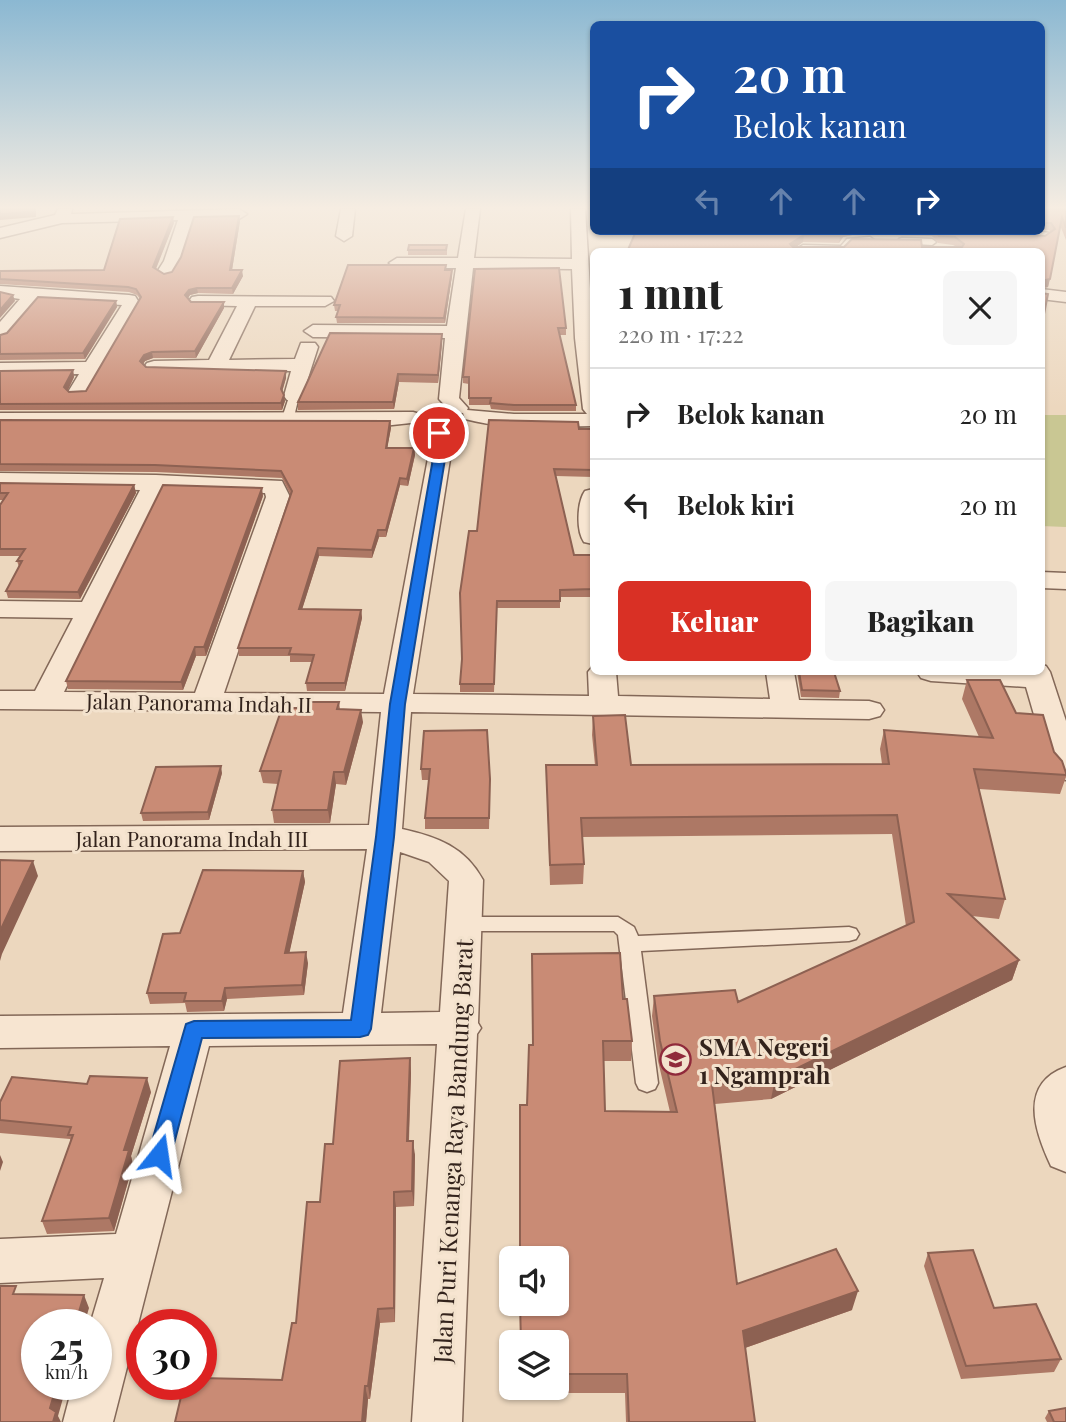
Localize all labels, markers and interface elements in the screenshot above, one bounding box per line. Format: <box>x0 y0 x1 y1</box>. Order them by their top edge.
text: 20 m <box>733 40 846 105</box>
icon: right <box>618 49 709 140</box>
text: Belok kanan <box>733 103 907 146</box>
icon: left <box>689 182 727 220</box>
icon: ahead <box>762 182 800 220</box>
icon: ahead <box>835 182 873 220</box>
icon: right <box>908 182 946 220</box>
text: 1 mnt <box>618 264 723 320</box>
button: close <box>943 271 1017 345</box>
text: 220 m · 17:22 <box>618 318 744 349</box>
icon: right <box>618 395 656 433</box>
text: Belok kanan <box>677 396 825 431</box>
text: 20 m <box>959 396 1017 431</box>
pin <box>409 403 469 463</box>
icon: arrive <box>420 414 458 452</box>
icon: left <box>618 486 656 524</box>
text: Belok kiri <box>677 487 794 522</box>
text: 20 m <box>959 487 1017 522</box>
button: Keluar <box>618 581 811 661</box>
button: Bagikan <box>825 581 1017 661</box>
street label: Jalan Panorama Indah II <box>85 686 312 718</box>
street label: Jalan Panorama Indah III <box>75 824 308 852</box>
street label: Jalan Puri Kenanga Raya Bandung Barat <box>425 937 479 1365</box>
place label: SMA Negeri 1 Ngamprah <box>699 1030 831 1090</box>
school or university icon: SMA Negeri 1 Ngamprah <box>659 1043 693 1077</box>
position arrow <box>122 1118 196 1192</box>
map controls <box>499 1246 569 1400</box>
button: sound <box>499 1246 569 1316</box>
speed limit sign: 30 <box>126 1309 217 1400</box>
text: 25 <box>49 1322 84 1369</box>
button: layers <box>499 1330 569 1400</box>
text: km/h <box>45 1360 88 1384</box>

